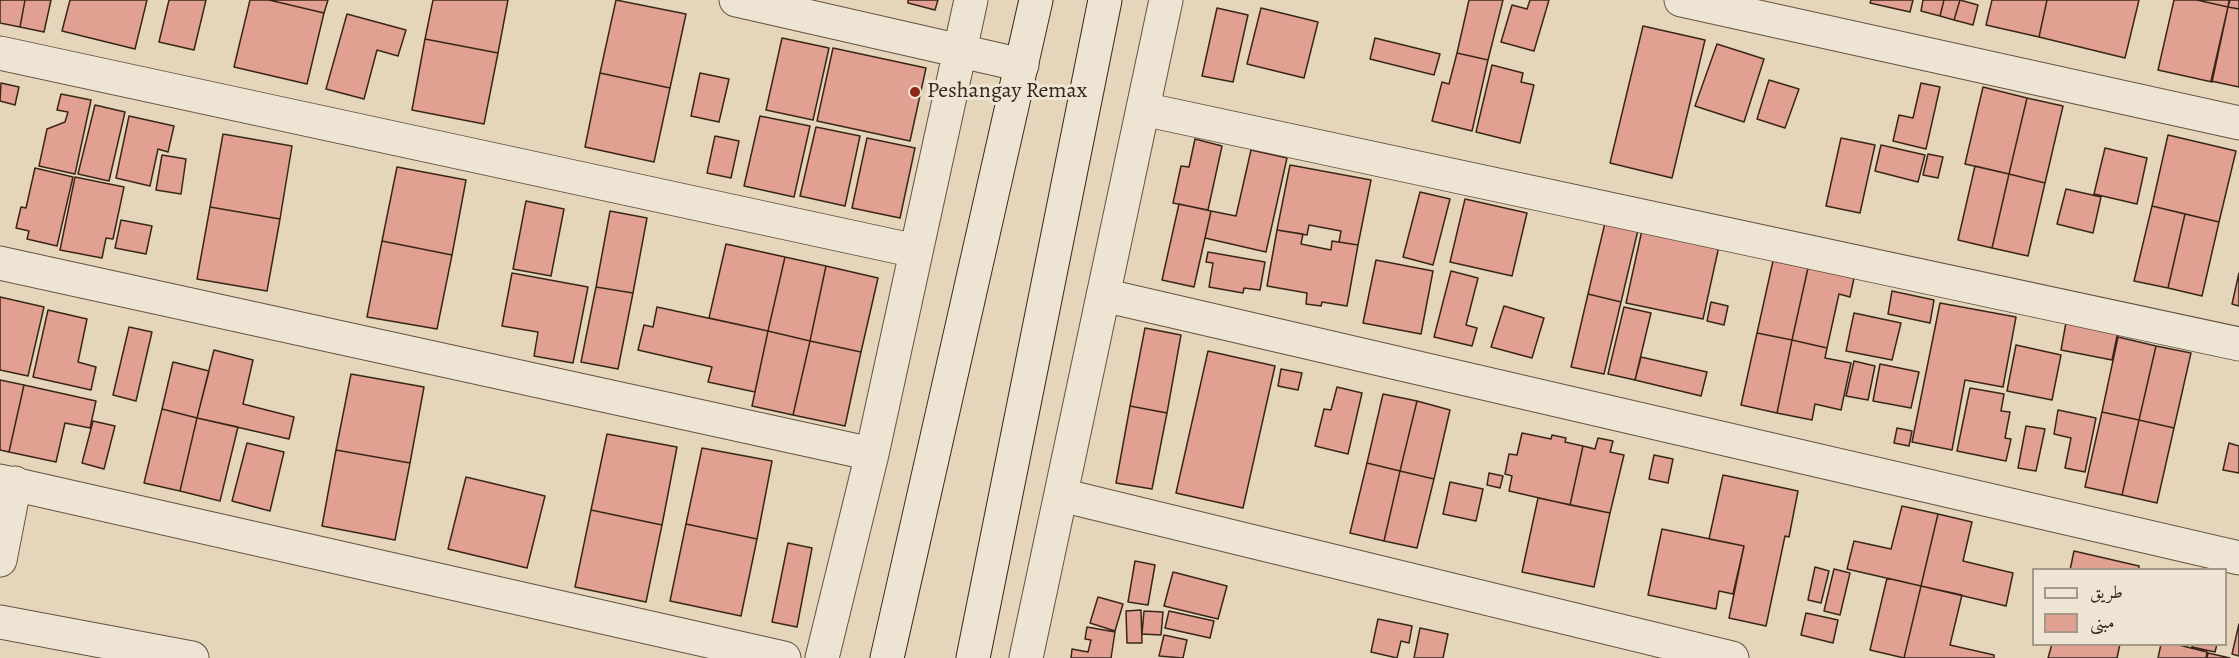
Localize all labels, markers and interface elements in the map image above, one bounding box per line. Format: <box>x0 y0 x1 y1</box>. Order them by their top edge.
place label: Peshangay Remax <box>927 79 1087 105</box>
marker: Peshangay Remax <box>908 85 922 99</box>
legend <box>2032 568 2227 646</box>
text: طريق <box>2090 580 2123 604</box>
text: مبنى <box>2090 610 2115 634</box>

